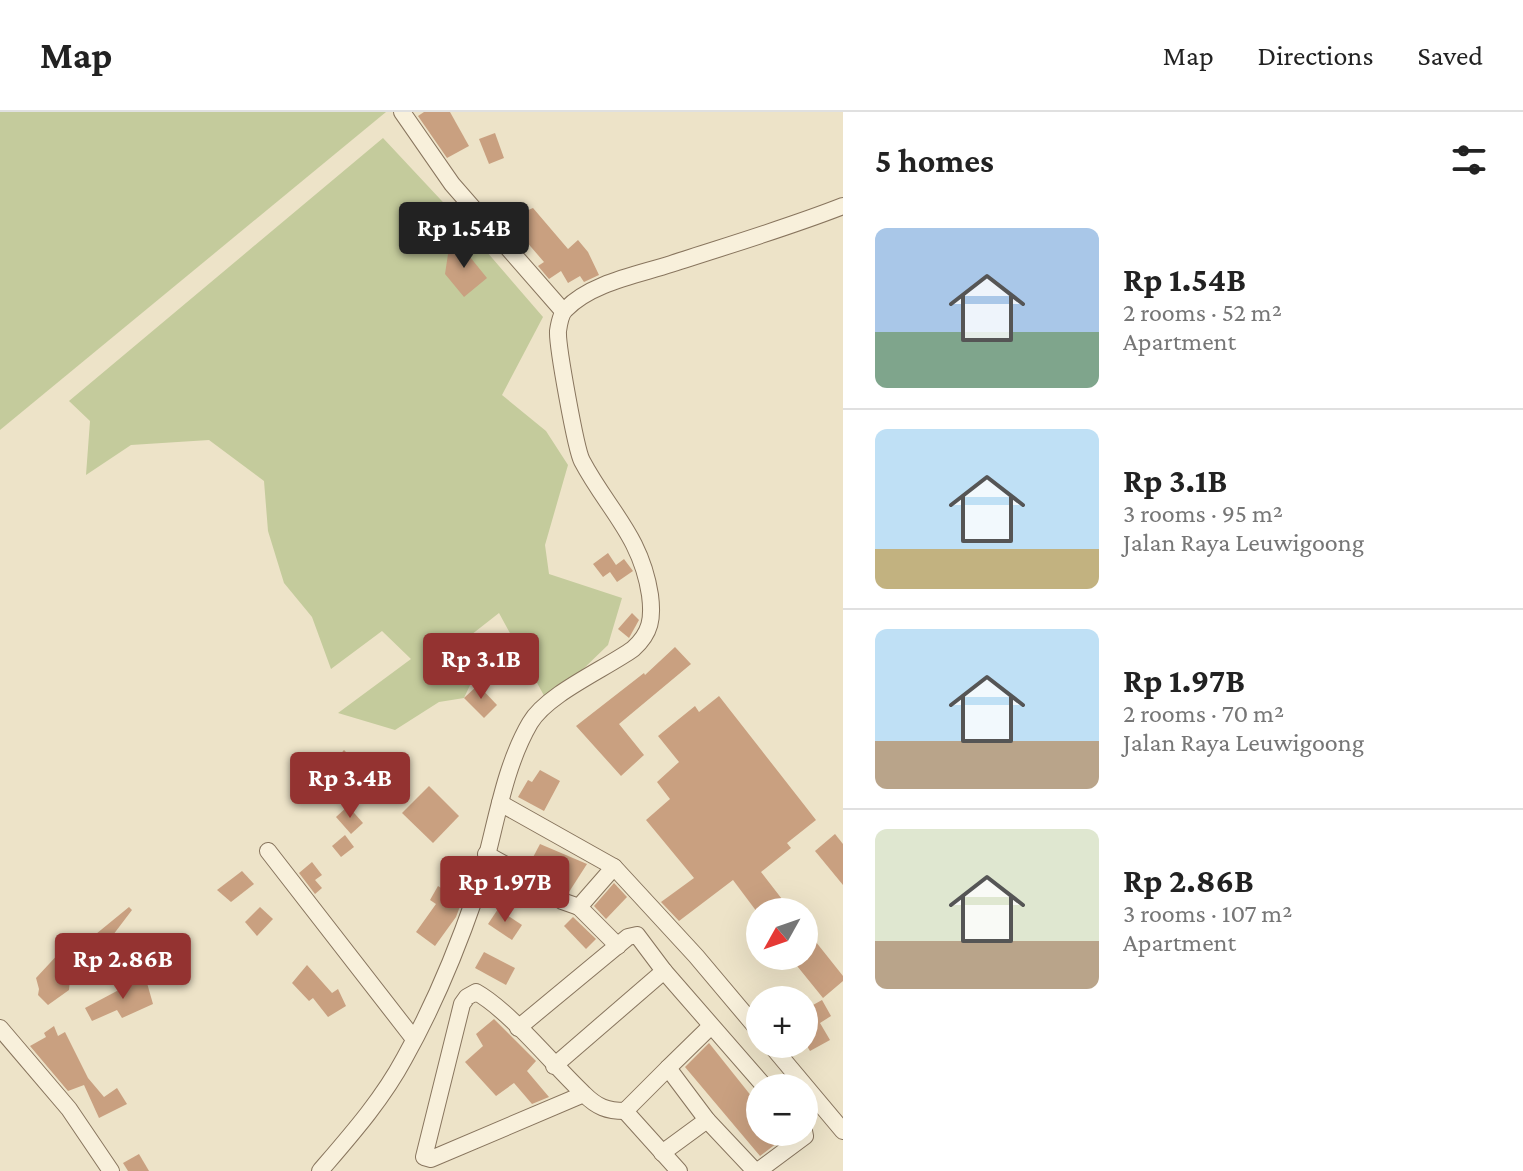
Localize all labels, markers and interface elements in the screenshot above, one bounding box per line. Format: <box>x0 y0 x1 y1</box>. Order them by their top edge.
text: Map <box>40 34 113 76</box>
text: Map <box>1163 40 1214 71</box>
text: Directions <box>1258 40 1373 71</box>
text: Saved <box>1417 40 1483 71</box>
icon: filters <box>1447 138 1491 182</box>
text: 5 homes <box>875 142 994 179</box>
pin: Rp 1.54B <box>381 202 547 270</box>
text: Rp 1.54B <box>417 213 511 242</box>
icon: home <box>939 260 1035 356</box>
text: Rp 1.54B <box>1123 261 1246 298</box>
text: 2 rooms · 52 m² <box>1123 298 1282 327</box>
text: Apartment <box>1123 327 1236 356</box>
icon: home <box>939 461 1035 557</box>
text: Rp 3.1B <box>1123 462 1228 499</box>
text: 3 rooms · 95 m² <box>1123 499 1283 528</box>
text: Jalan Raya Leuwigoong <box>1123 528 1364 557</box>
pin: Rp 3.1B <box>407 633 555 701</box>
text: Rp 3.1B <box>441 644 521 673</box>
icon: home <box>939 661 1035 757</box>
text: Rp 1.97B <box>1123 662 1245 699</box>
text: 2 rooms · 70 m² <box>1123 699 1284 728</box>
text: Jalan Raya Leuwigoong <box>1123 728 1364 757</box>
pin: Rp 3.4B <box>276 752 424 820</box>
text: Rp 3.4B <box>308 763 392 792</box>
pin: Rp 1.97B <box>422 856 588 924</box>
icon: home <box>939 861 1035 957</box>
text: Rp 2.86B <box>1123 862 1254 899</box>
text: Rp 1.97B <box>458 867 552 896</box>
north arrow <box>746 898 818 970</box>
map controls <box>746 898 818 1146</box>
text: 3 rooms · 107 m² <box>1123 899 1292 928</box>
text: Apartment <box>1123 928 1236 957</box>
pin: Rp 2.86B <box>40 933 206 1001</box>
text: Rp 2.86B <box>73 944 173 973</box>
button: + <box>746 986 818 1058</box>
button: − <box>746 1074 818 1146</box>

